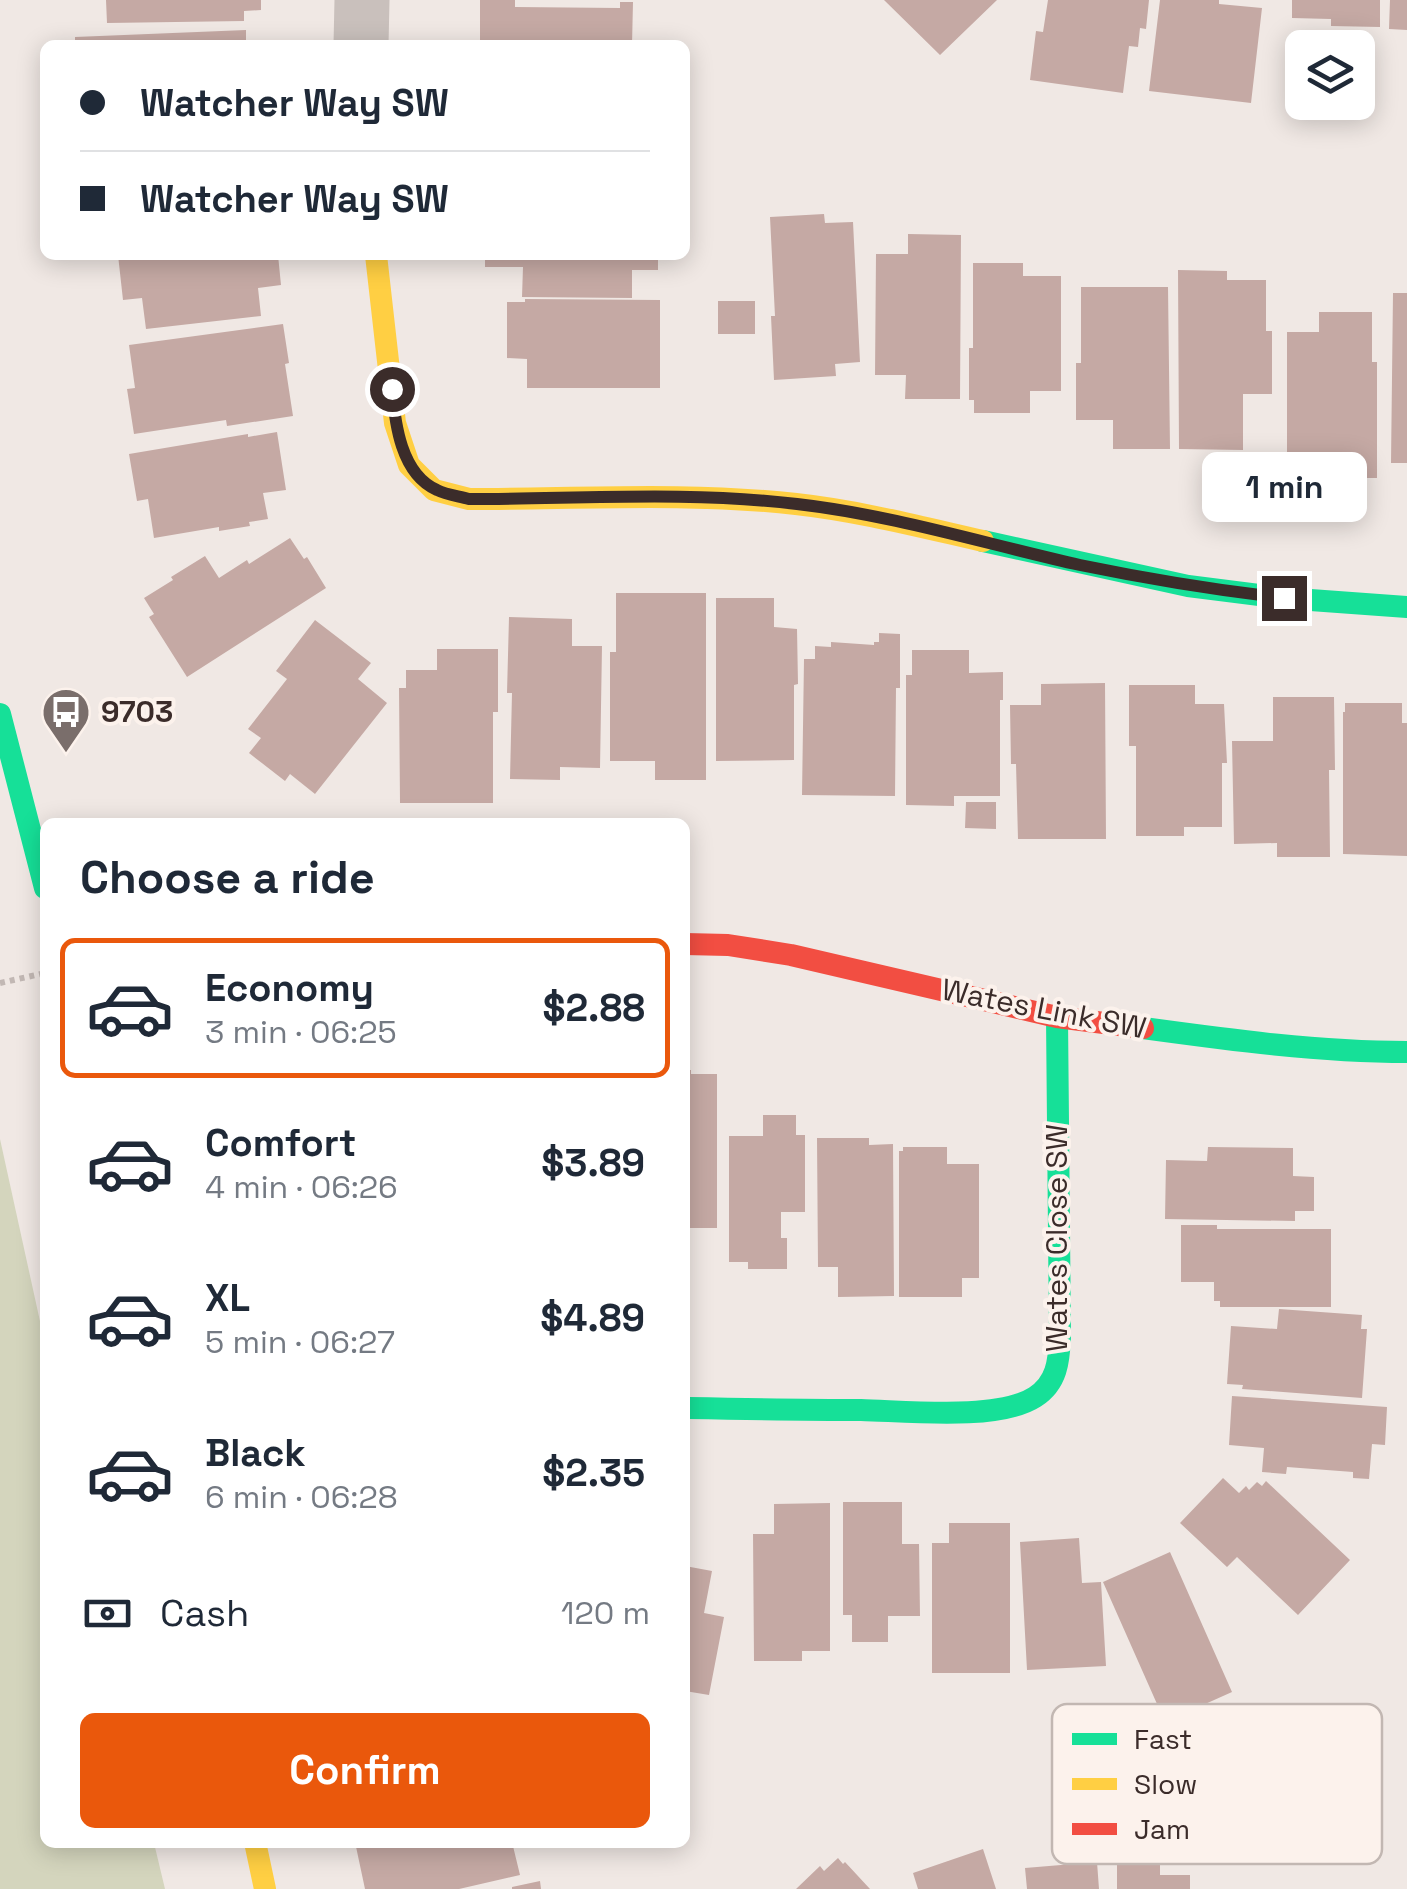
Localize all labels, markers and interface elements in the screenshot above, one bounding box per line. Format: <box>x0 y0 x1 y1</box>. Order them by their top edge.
map controls <box>1285 30 1375 120</box>
button: layers <box>1285 30 1375 120</box>
text: Watcher Way SW <box>140 79 449 127</box>
text: Watcher Way SW <box>140 175 449 223</box>
route start <box>370 367 415 412</box>
callout: 1 min <box>1202 453 1366 523</box>
text: 1 min <box>1245 467 1324 507</box>
route end <box>1262 576 1307 621</box>
bus stop icon: 9703 <box>40 686 92 754</box>
place label: 9703 <box>101 692 173 731</box>
text: Choose a ride <box>80 849 375 906</box>
icon: car <box>85 963 175 1053</box>
text: Economy <box>205 964 374 1012</box>
street label: Wates Link SW <box>939 970 1150 1047</box>
text: $2.88 <box>542 984 645 1032</box>
text: 3 min · 06:25 <box>205 1012 397 1052</box>
icon: car <box>85 1118 175 1208</box>
text: Comfort <box>205 1119 356 1167</box>
street label: Wates Close SW <box>1037 1124 1076 1352</box>
text: $3.89 <box>541 1139 645 1187</box>
text: 4 min · 06:26 <box>205 1167 398 1207</box>
icon: car <box>85 1273 175 1363</box>
text: XL <box>205 1274 250 1322</box>
text: $4.89 <box>540 1294 645 1342</box>
text: 5 min · 06:27 <box>205 1322 395 1362</box>
icon: car <box>85 1428 175 1518</box>
text: Black <box>205 1429 306 1477</box>
text: $2.35 <box>542 1449 645 1497</box>
text: 6 min · 06:28 <box>205 1477 398 1517</box>
icon: cash <box>80 1586 135 1641</box>
text: Cash <box>160 1589 249 1637</box>
text: 120 m <box>561 1593 650 1633</box>
legend <box>1052 1704 1382 1864</box>
button: Confirm <box>80 1713 650 1828</box>
text: Fast <box>1134 1721 1192 1757</box>
text: Slow <box>1134 1766 1197 1802</box>
text: Jam <box>1134 1811 1190 1847</box>

